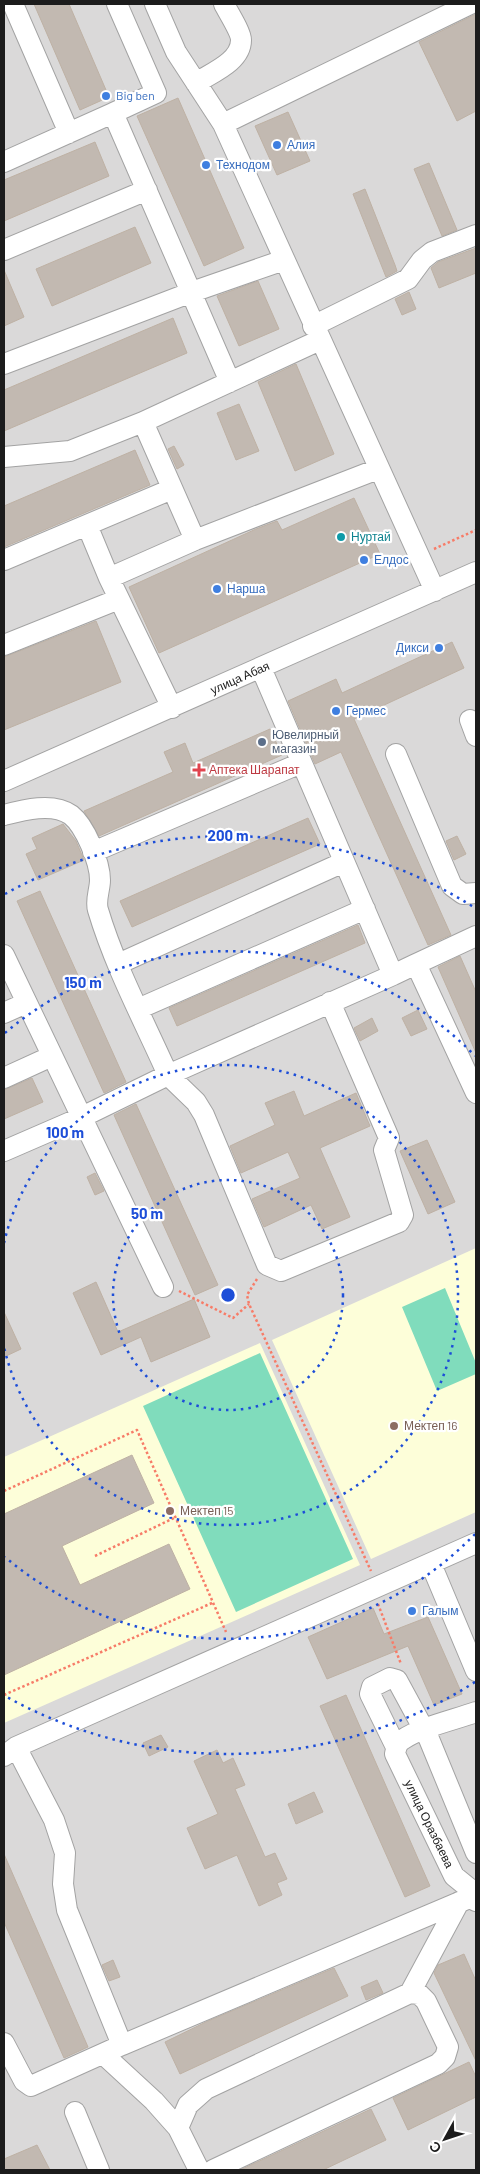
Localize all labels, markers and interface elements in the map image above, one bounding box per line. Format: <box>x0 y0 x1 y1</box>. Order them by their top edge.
place label: Big ben <box>116 88 155 102</box>
marker: Big ben <box>100 90 112 102</box>
place label: Алия <box>287 137 315 151</box>
marker: Алия <box>271 139 283 151</box>
place label: Технодом <box>216 157 270 172</box>
marker: Технодом <box>200 159 212 171</box>
place label: Нуртай <box>351 529 391 544</box>
marker: Нуртай <box>335 531 347 543</box>
place label: Елдос <box>374 552 409 567</box>
marker: Елдос <box>358 554 370 566</box>
place label: Нарша <box>227 581 266 596</box>
marker: Нарша <box>211 583 223 595</box>
place label: Дикси <box>396 640 429 655</box>
marker: Дикси <box>433 642 445 654</box>
street label: улица Абая <box>208 658 272 697</box>
place label: Гермес <box>346 703 386 718</box>
marker: Гермес <box>330 705 342 717</box>
place label: Ювелирный магазин <box>272 727 339 755</box>
marker: Ювелирный магазин <box>256 736 268 748</box>
place label: Аптека Шарапат <box>209 762 300 777</box>
marker: Аптека Шарапат <box>193 764 205 776</box>
text: 200 m <box>207 826 249 844</box>
text: 150 m <box>64 973 102 991</box>
text: 100 m <box>46 1123 84 1141</box>
text: 50 m <box>131 1204 163 1222</box>
centre of rings <box>219 1286 237 1304</box>
place label: Мектеп 16 <box>404 1418 458 1432</box>
marker: Мектеп 16 <box>388 1420 400 1432</box>
place label: Мектеп 15 <box>180 1503 234 1517</box>
marker: Мектеп 15 <box>164 1505 176 1517</box>
place label: Галым <box>422 1603 458 1617</box>
marker: Галым <box>406 1605 418 1617</box>
street label: улица Оразбаева <box>402 1777 457 1871</box>
north arrow <box>420 2114 470 2164</box>
text: С <box>425 2138 444 2157</box>

